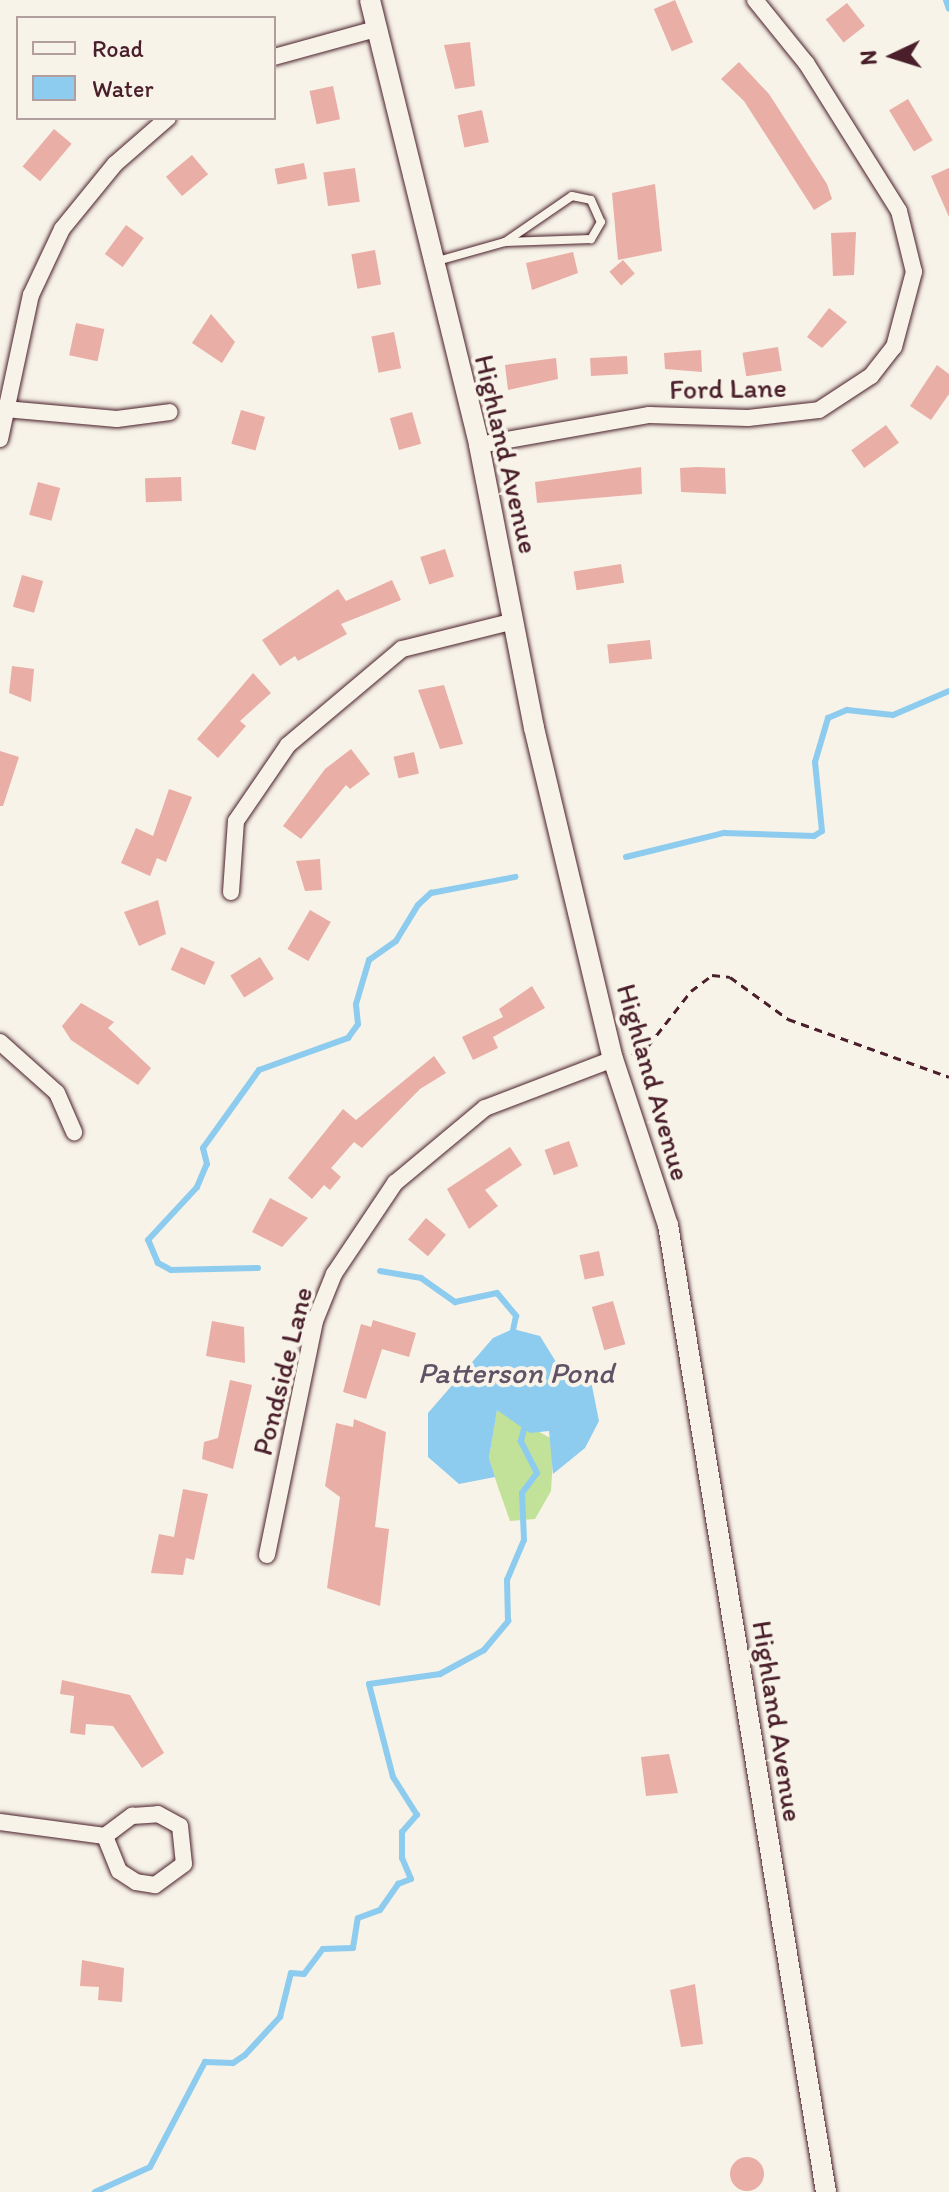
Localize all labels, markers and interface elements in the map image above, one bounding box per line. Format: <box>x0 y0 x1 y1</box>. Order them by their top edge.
legend <box>16 16 276 120</box>
north arrow <box>853 16 933 96</box>
text: Road <box>92 34 144 63</box>
text: N <box>855 49 883 66</box>
text: Water <box>92 74 154 103</box>
street label: Highland Avenue <box>468 352 546 556</box>
street label: Ford Lane <box>669 370 787 406</box>
street label: Highland Avenue <box>610 980 698 1184</box>
street label: Pondside Lane <box>245 1283 319 1459</box>
water label: Patterson Pond <box>418 1355 614 1391</box>
street label: Highland Avenue <box>746 1619 810 1823</box>

